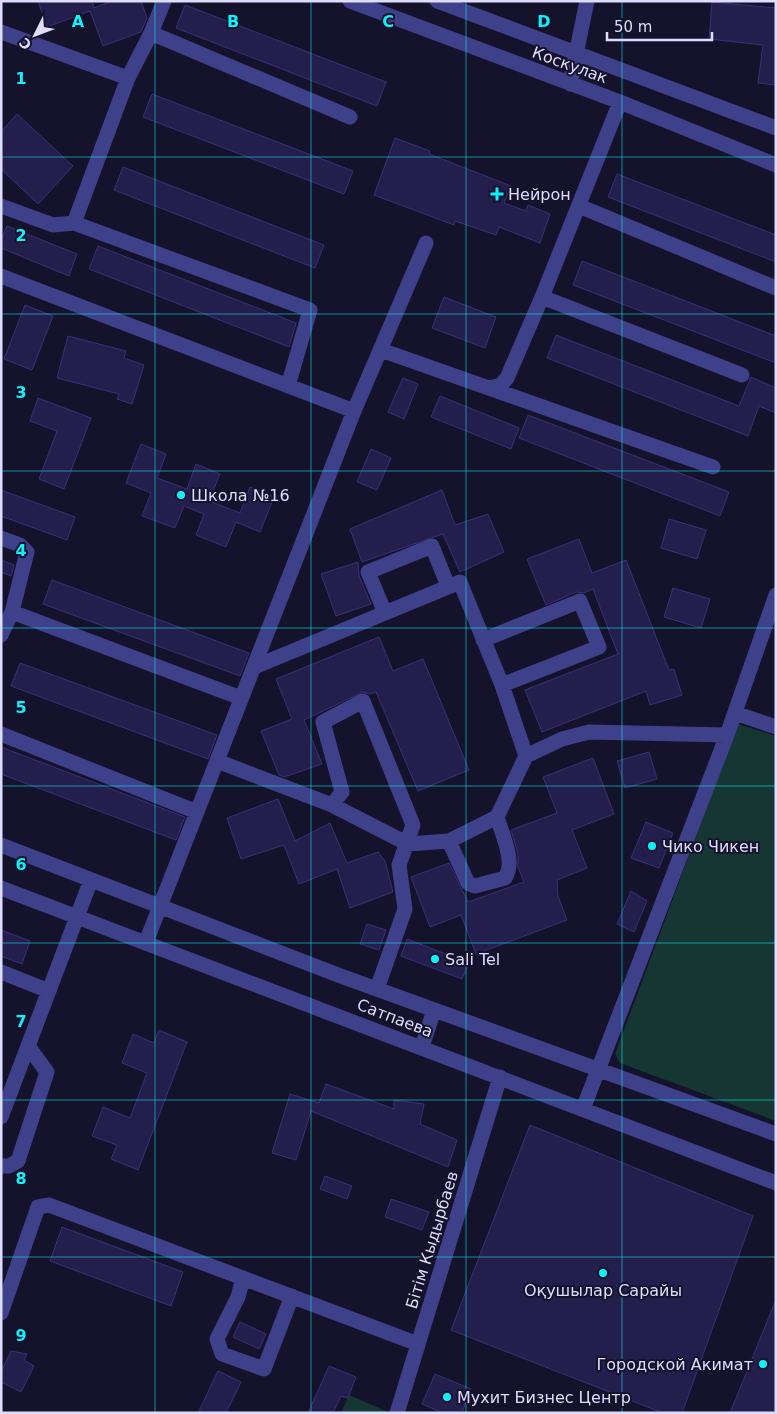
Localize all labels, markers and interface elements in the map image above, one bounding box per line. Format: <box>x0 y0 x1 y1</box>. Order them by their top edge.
north arrow <box>10 10 60 60</box>
scale bar <box>607 10 712 42</box>
text: A <box>72 12 85 31</box>
text: B <box>227 12 239 31</box>
text: C <box>382 12 394 31</box>
text: D <box>537 12 551 31</box>
text: 50 m <box>614 18 652 36</box>
text: С <box>16 35 35 53</box>
street label: Коскулак <box>530 43 611 88</box>
text: 1 <box>15 69 27 88</box>
place label: Нейрон <box>508 185 571 204</box>
marker: Нейрон <box>490 187 504 201</box>
text: 2 <box>15 226 27 245</box>
text: 3 <box>15 383 27 402</box>
place label: Школа №16 <box>191 486 290 505</box>
marker: Школа №16 <box>175 489 187 501</box>
text: 4 <box>15 541 27 560</box>
text: 5 <box>15 698 27 717</box>
place label: Чико Чикен <box>662 837 759 856</box>
marker: Чико Чикен <box>646 840 658 852</box>
text: 6 <box>15 855 27 874</box>
place label: Sali Tel <box>445 950 500 969</box>
marker: Sali Tel <box>429 953 441 965</box>
street label: Сатпаева <box>354 995 436 1041</box>
text: 7 <box>15 1012 27 1031</box>
text: 8 <box>15 1169 27 1188</box>
street label: Бiтiм Кыдырбаев <box>402 1169 462 1311</box>
marker: Оқушылар Сарайы <box>597 1267 609 1279</box>
place label: Оқушылар Сарайы <box>524 1281 682 1300</box>
text: 9 <box>15 1326 27 1345</box>
place label: Городской Акимат <box>597 1355 753 1374</box>
marker: Городской Акимат <box>757 1358 769 1370</box>
place label: Мухит Бизнес Центр <box>457 1388 631 1407</box>
marker: Мухит Бизнес Центр <box>441 1391 453 1403</box>

